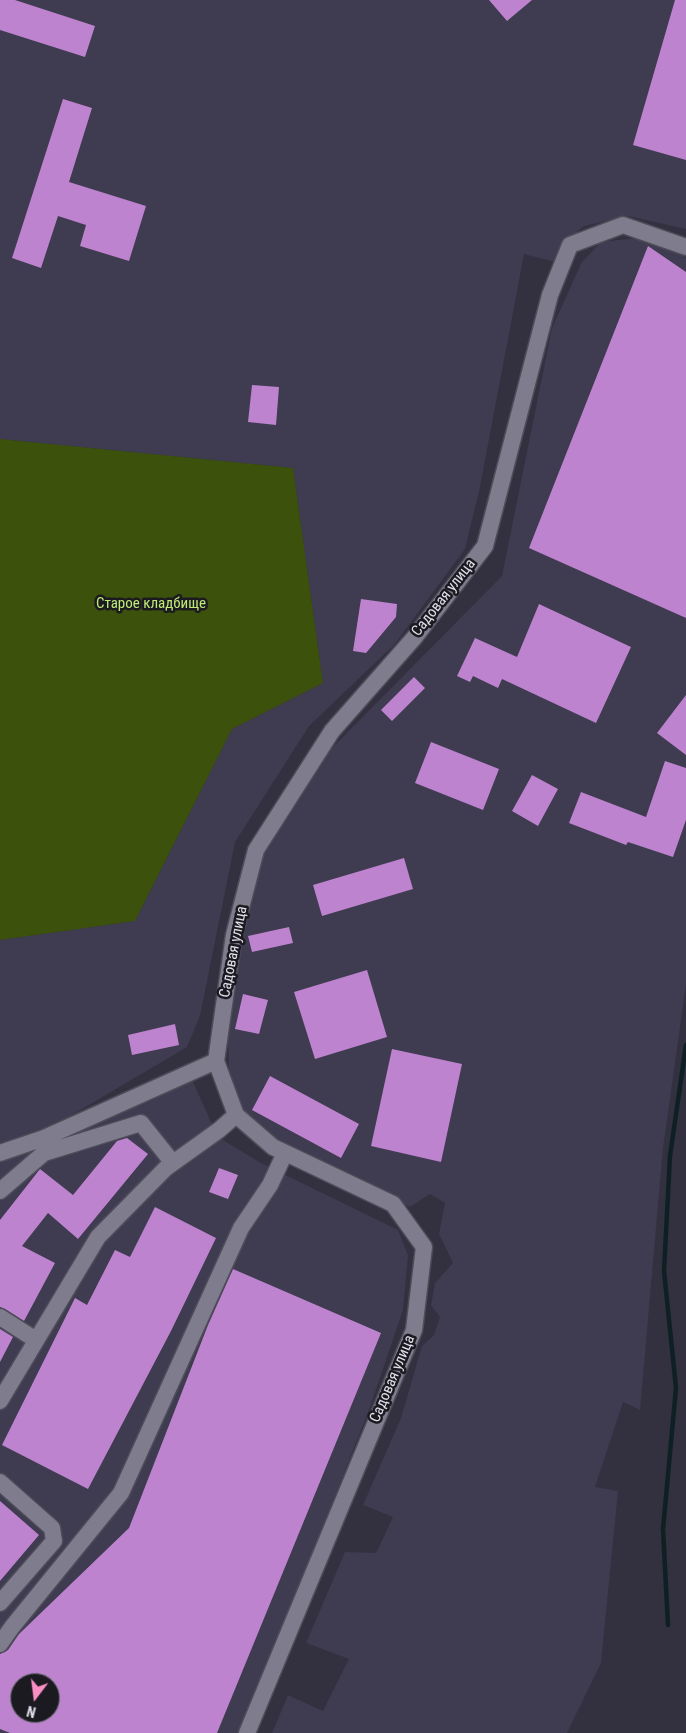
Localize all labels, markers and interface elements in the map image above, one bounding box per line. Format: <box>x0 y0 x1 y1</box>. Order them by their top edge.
street label: Садовая улица <box>408 556 480 640</box>
park label: Старое кладбище <box>96 595 206 613</box>
street label: Садовая улица <box>216 905 252 999</box>
street label: Садовая улица <box>367 1333 419 1425</box>
north arrow <box>10 1673 60 1723</box>
text: N <box>25 1703 38 1720</box>

